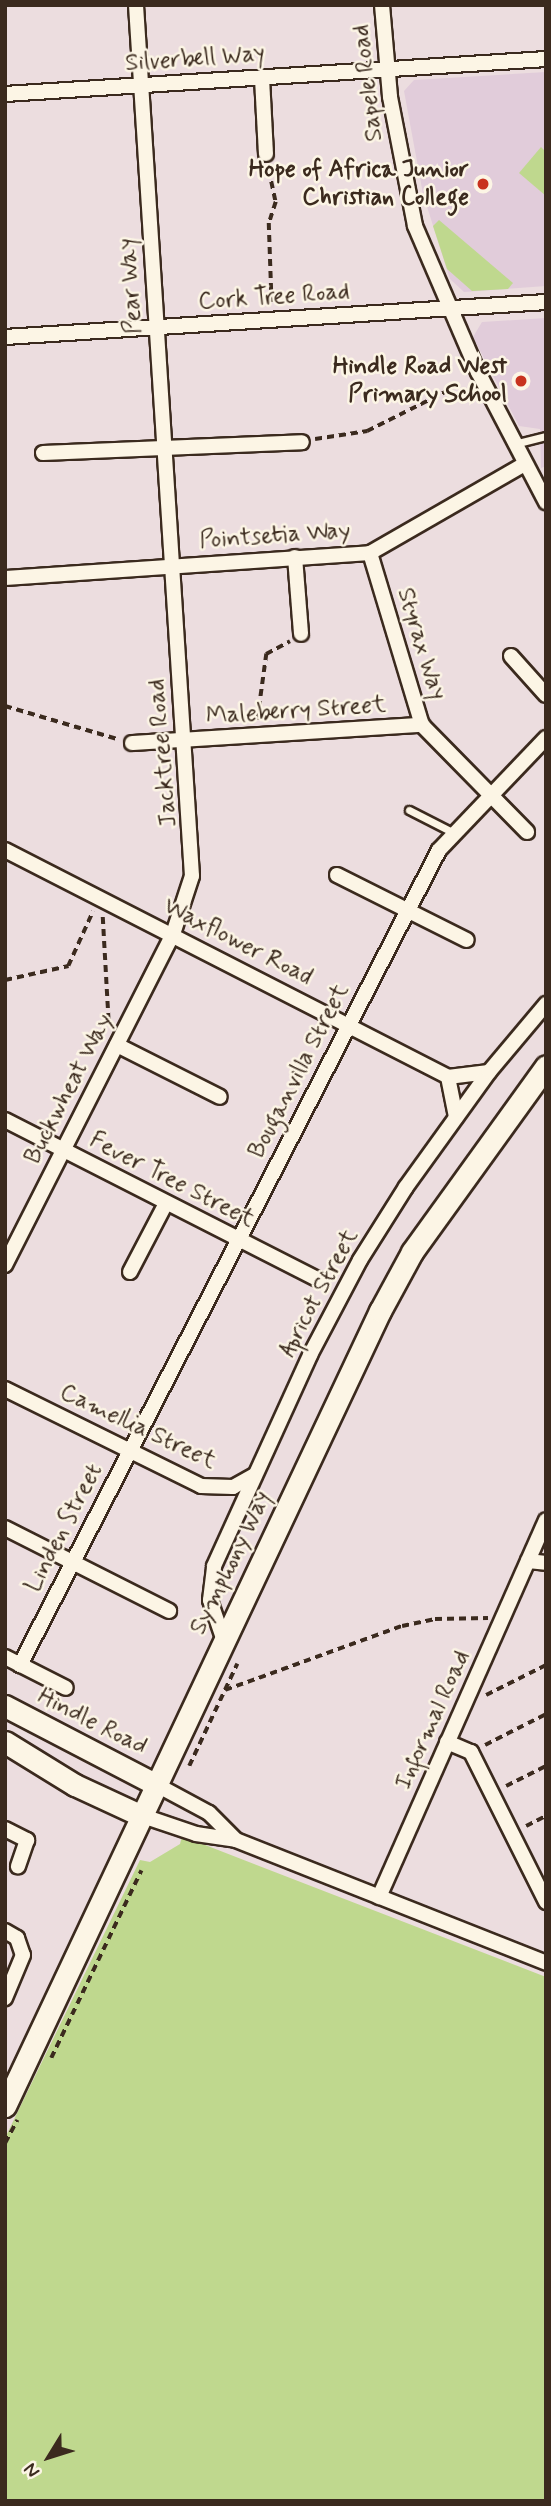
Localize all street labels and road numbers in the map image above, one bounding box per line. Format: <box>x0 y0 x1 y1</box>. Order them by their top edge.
street label: Sapele Road <box>347 23 389 143</box>
street label: Silverbell Way <box>122 40 268 78</box>
street label: Pear Way <box>113 236 149 336</box>
street label: Cork Tree Road <box>197 277 351 317</box>
street label: Pointsetia Way <box>197 516 353 556</box>
street label: Styrax Way <box>390 582 452 706</box>
street label: Jacktree Road <box>142 678 184 828</box>
street label: Maleberry Street <box>205 690 387 732</box>
street label: Waxflower Road <box>159 892 317 992</box>
street label: Bouganvilla Street <box>243 979 355 1163</box>
street label: Buckwheat Way <box>19 1009 119 1169</box>
street label: Fever Tree Street <box>85 1126 259 1234</box>
street label: Apricot Street <box>273 1224 365 1362</box>
street label: Camellia Street <box>55 1378 221 1476</box>
street label: Linden Street <box>18 1457 110 1599</box>
street label: Symphony Way <box>183 1485 279 1641</box>
street label: Informal Road <box>390 1647 476 1793</box>
street label: Hindle Road <box>32 1682 152 1762</box>

